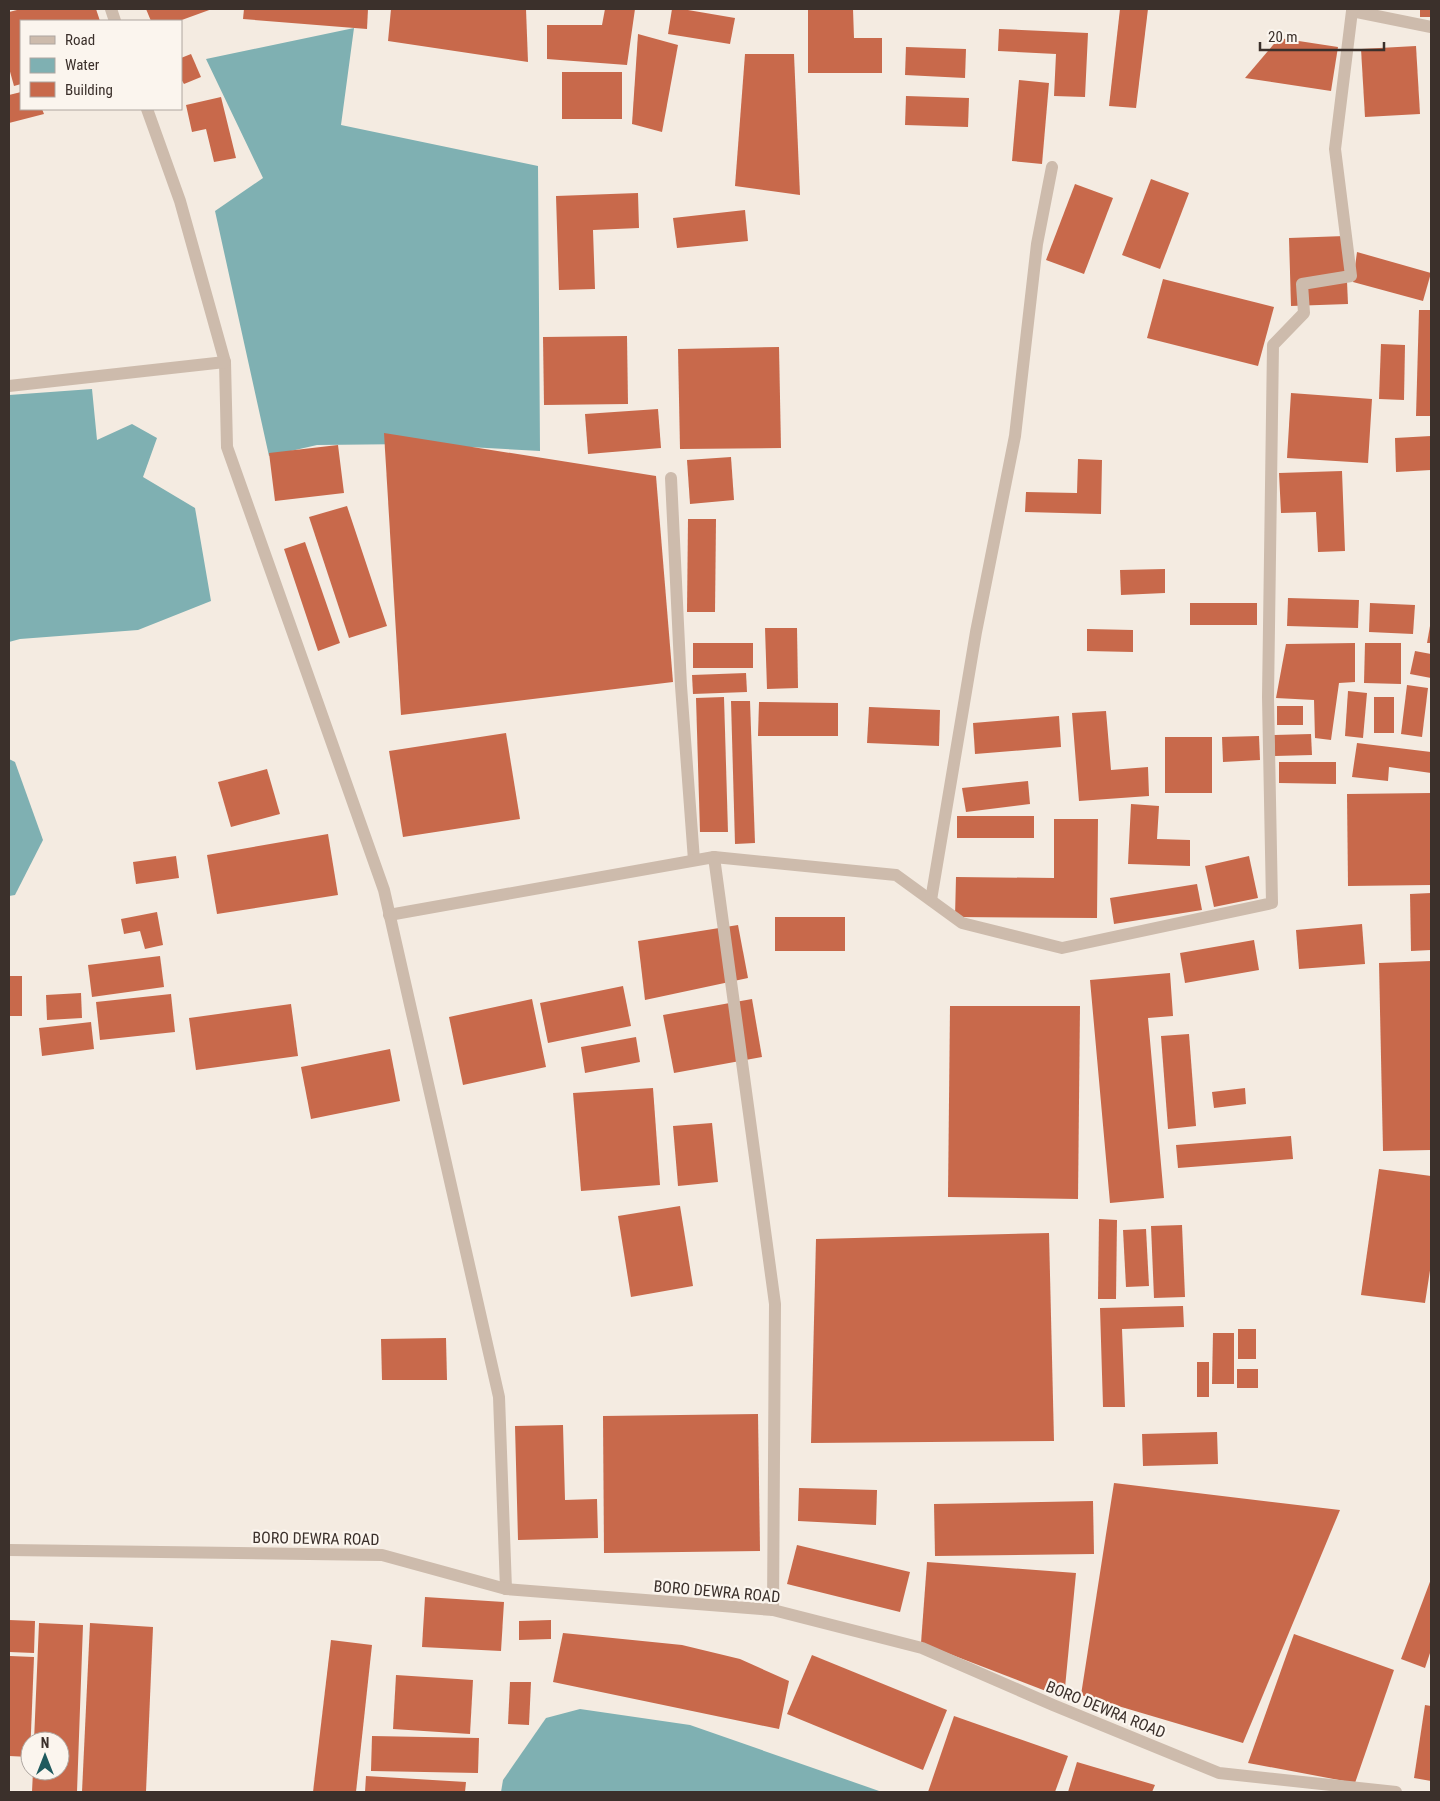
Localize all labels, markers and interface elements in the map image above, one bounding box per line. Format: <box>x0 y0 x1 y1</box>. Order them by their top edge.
legend <box>20 20 182 110</box>
scale bar <box>1260 20 1384 52</box>
text: 20 m <box>1268 28 1298 46</box>
text: Road <box>65 31 95 49</box>
text: Water <box>65 56 100 74</box>
text: Building <box>65 81 113 99</box>
street label: BORO DEWRA ROAD <box>252 1528 380 1549</box>
street label: BORO DEWRA ROAD <box>653 1576 781 1607</box>
street label: BORO DEWRA ROAD <box>1043 1677 1168 1742</box>
north arrow <box>20 1731 70 1781</box>
text: N <box>41 1735 49 1751</box>

